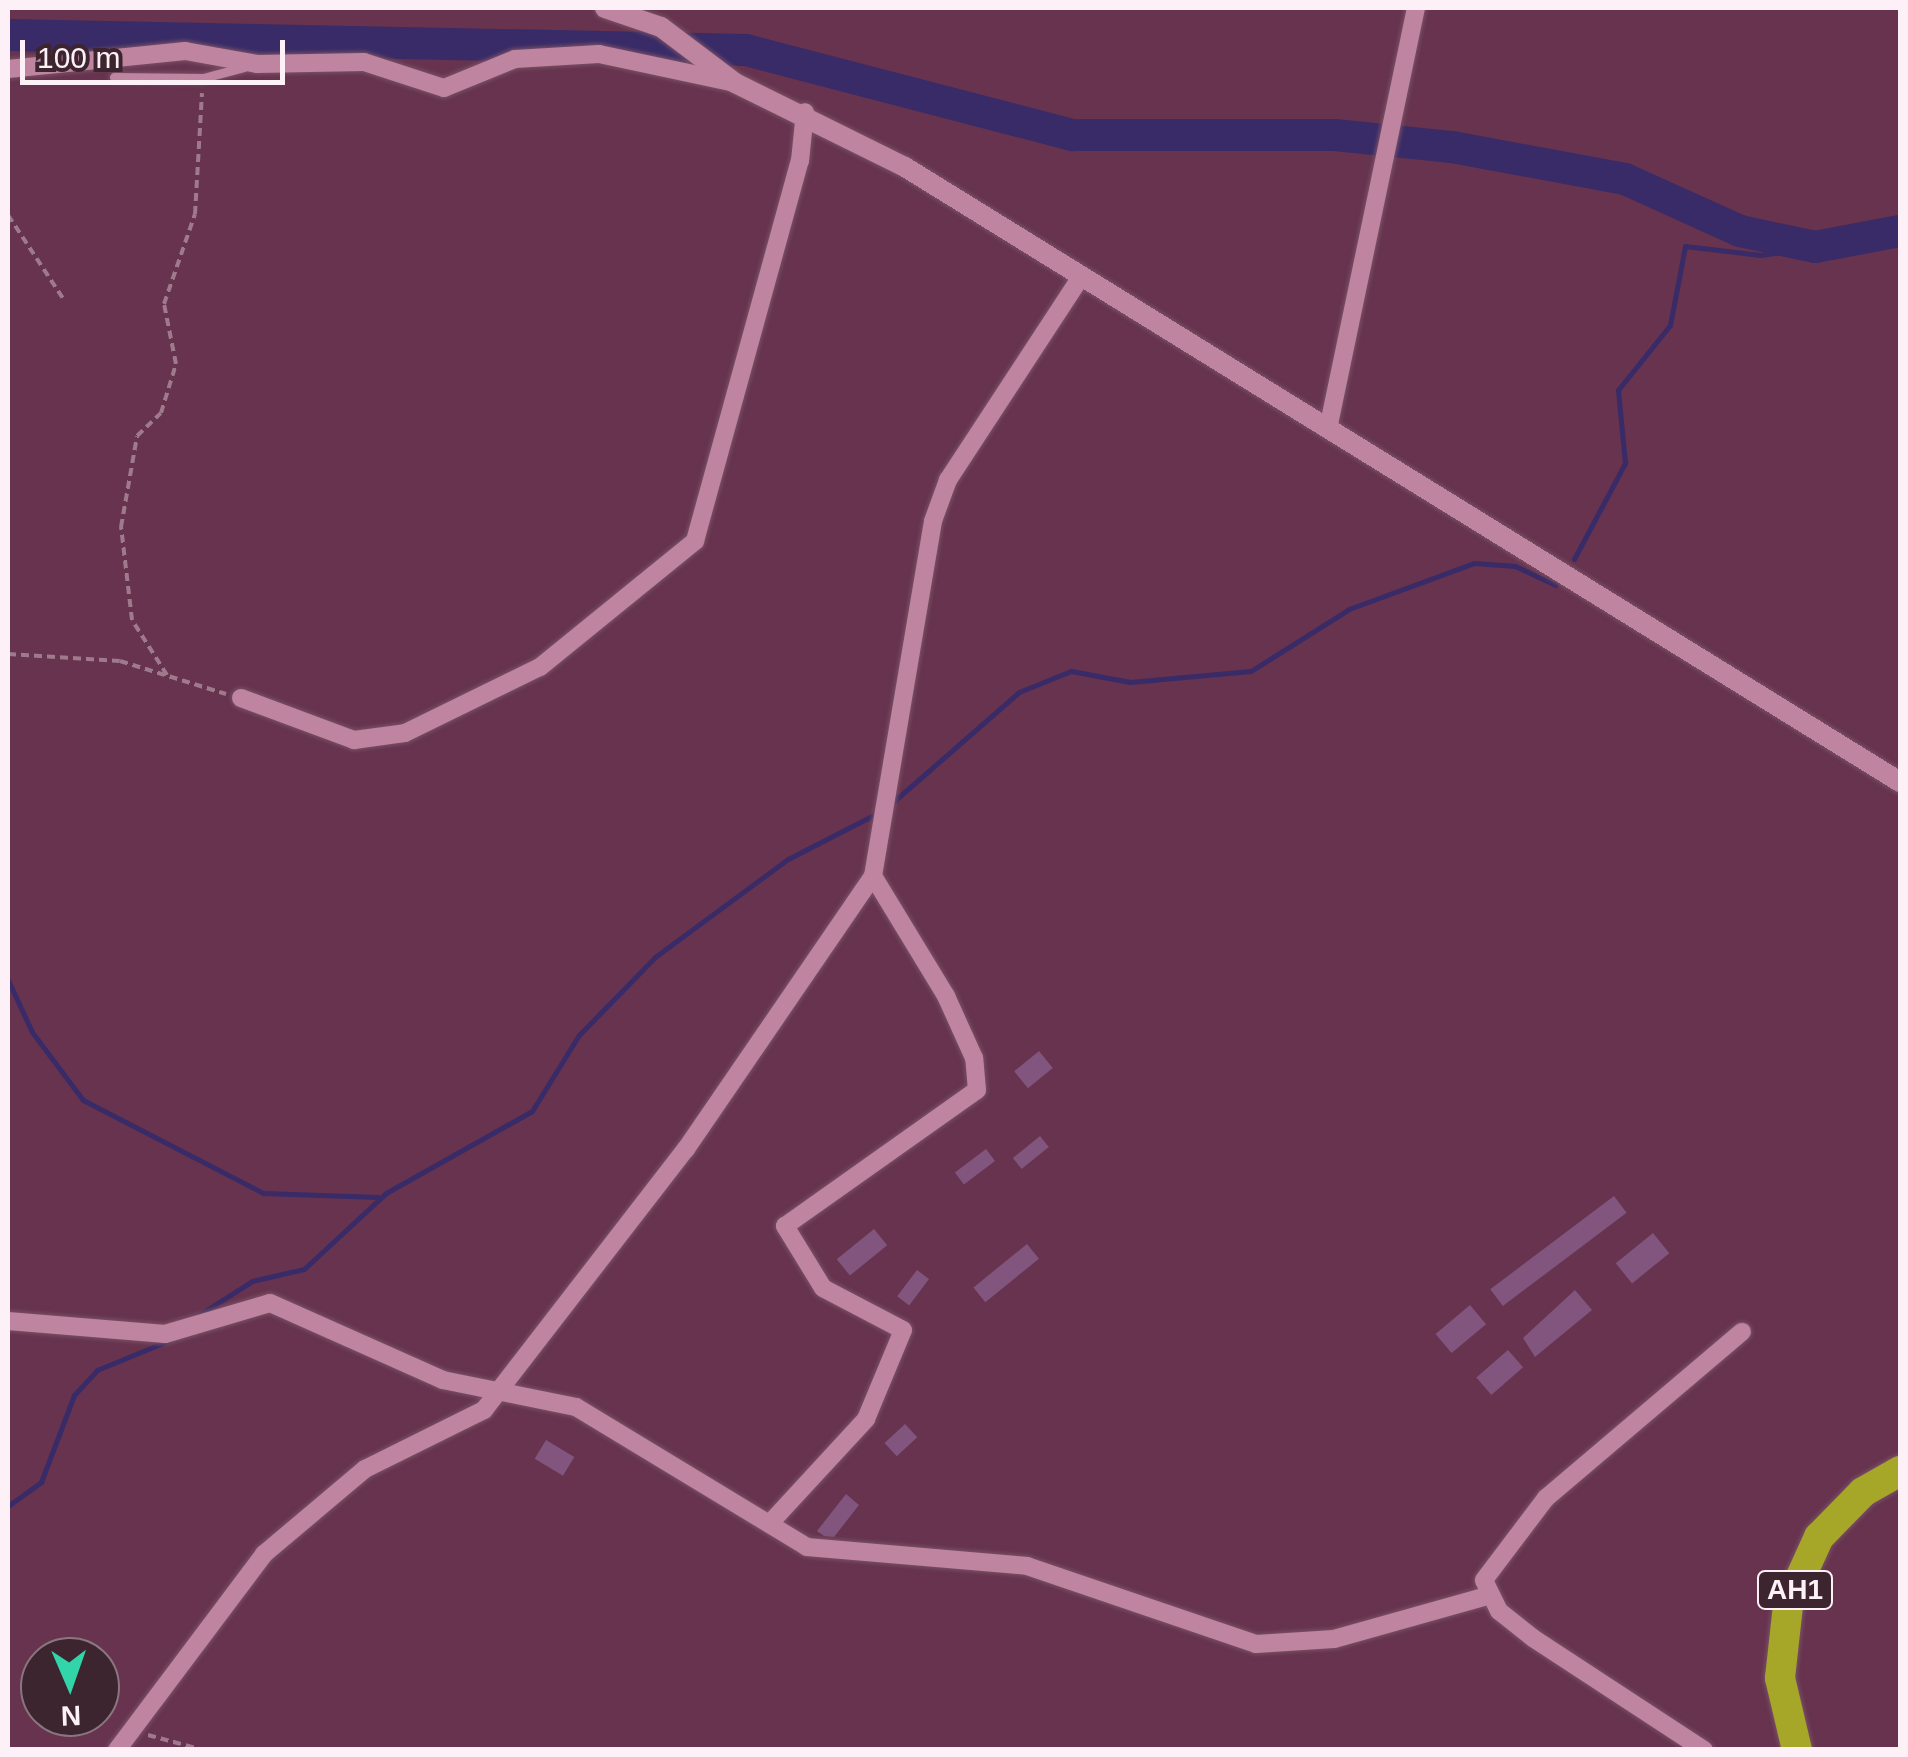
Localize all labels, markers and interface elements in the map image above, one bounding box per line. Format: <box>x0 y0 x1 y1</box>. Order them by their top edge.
scale bar <box>25 20 290 82</box>
text: 100 m <box>37 41 120 74</box>
road number: AH1 <box>1755 1567 1835 1613</box>
north arrow <box>20 1637 120 1737</box>
text: N <box>60 1700 82 1731</box>

